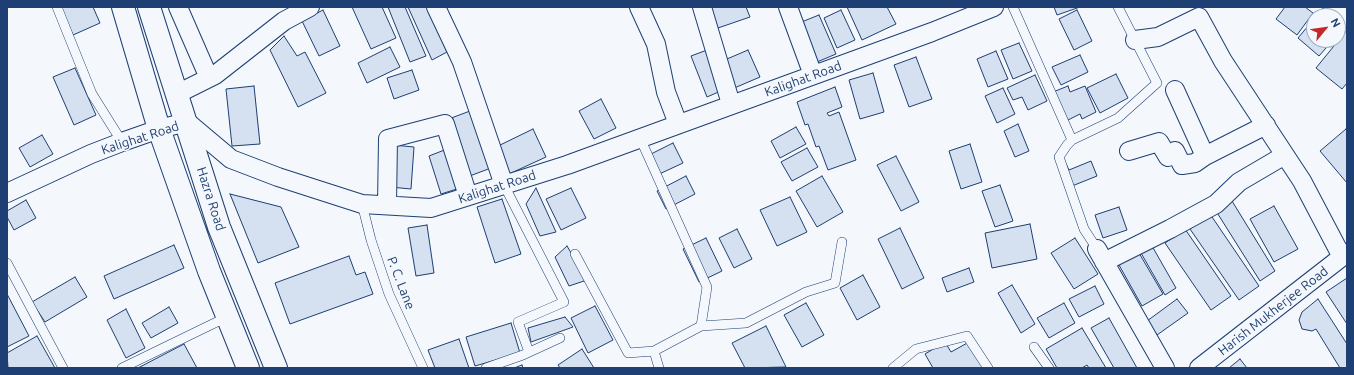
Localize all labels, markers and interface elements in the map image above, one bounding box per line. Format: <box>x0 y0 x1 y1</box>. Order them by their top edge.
north arrow <box>1306 8 1346 48</box>
text: N <box>1328 16 1343 29</box>
street label: Kalighat Road <box>762 58 844 100</box>
street label: Kalighat Road <box>99 118 181 158</box>
street label: Hazra Road <box>193 165 229 233</box>
street label: Kalighat Road <box>456 167 538 207</box>
street label: P. C. Lane <box>384 254 418 312</box>
street label: Harish Mukherjee Road <box>1215 263 1331 359</box>

